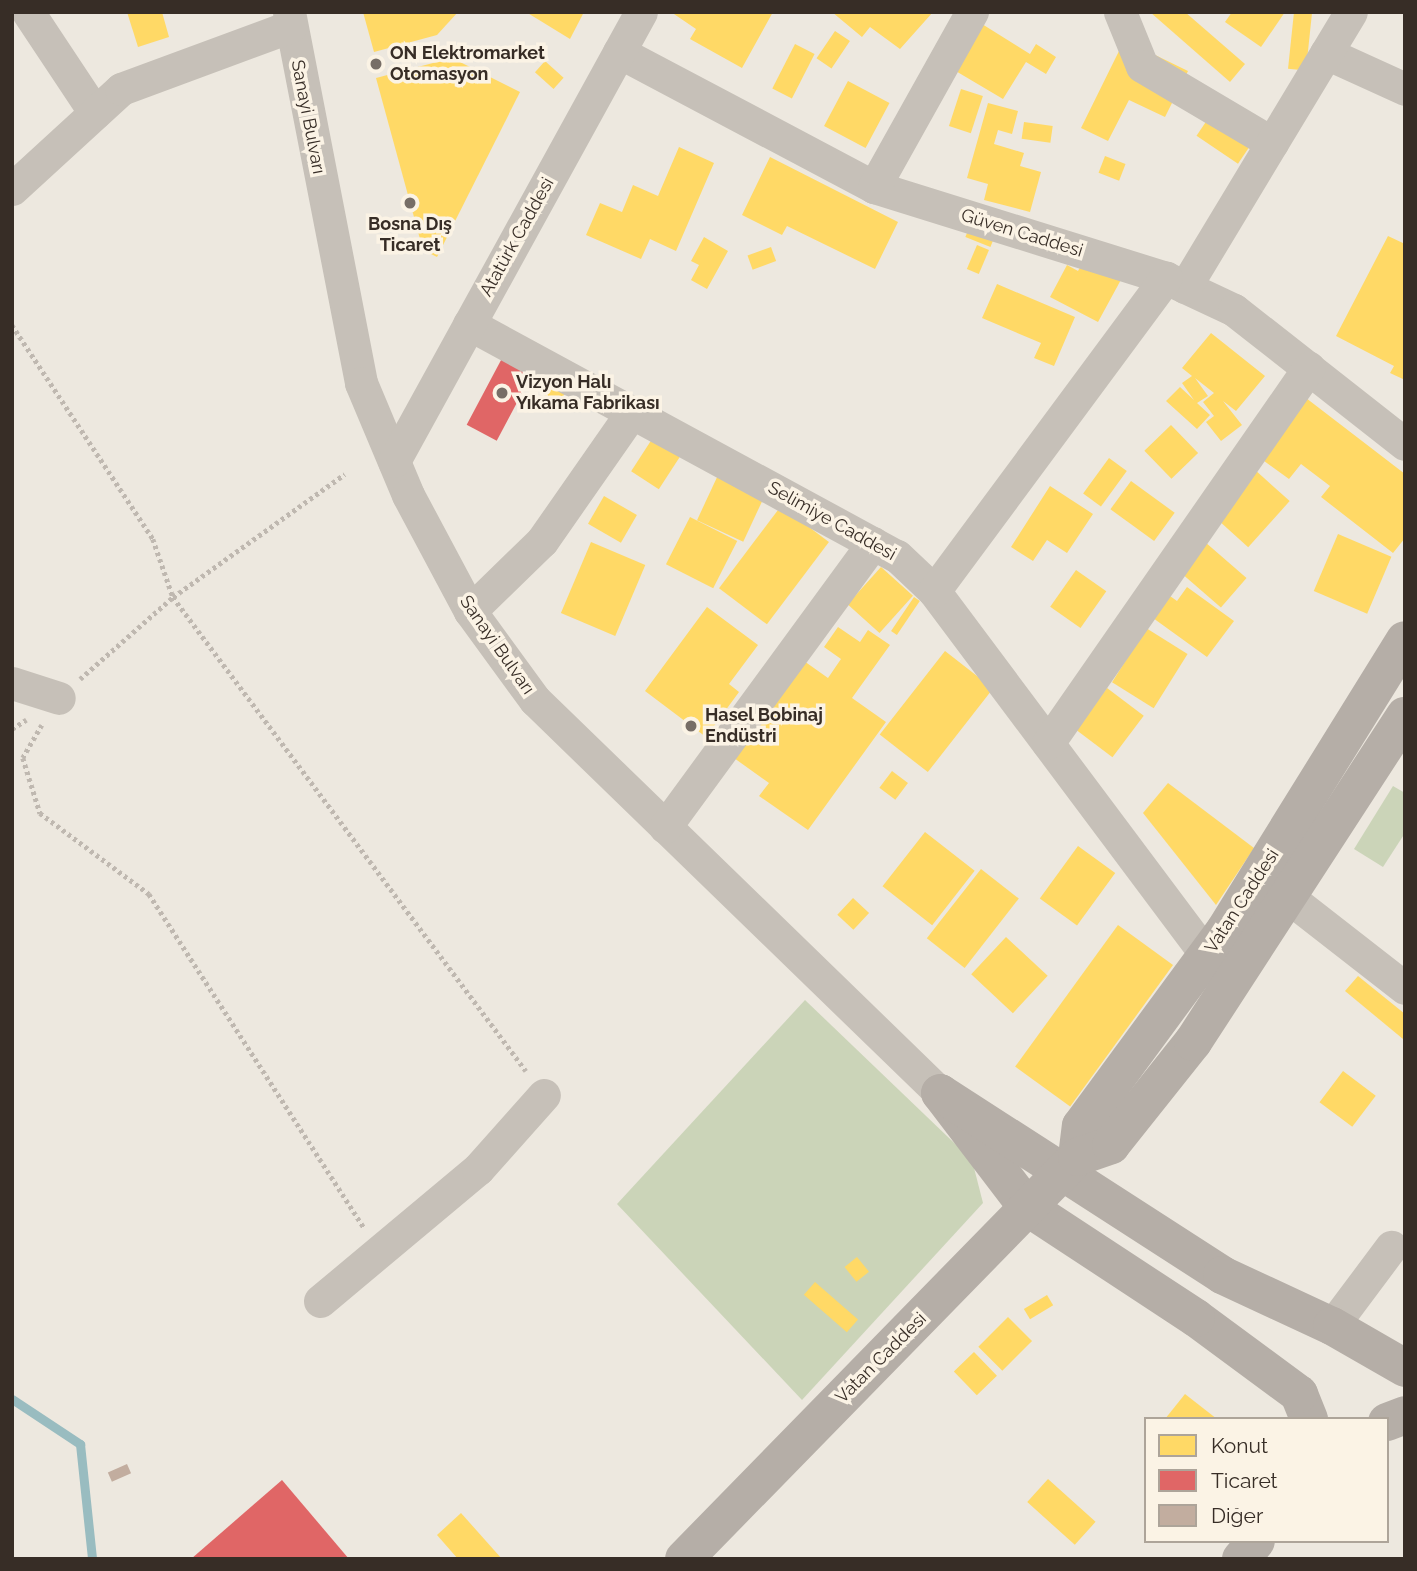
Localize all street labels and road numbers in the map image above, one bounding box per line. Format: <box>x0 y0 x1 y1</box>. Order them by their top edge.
street label: Sanayi Bulvarı <box>286 58 330 176</box>
street label: Atatürk Caddesi <box>475 174 559 300</box>
street label: Güven Caddesi <box>958 204 1086 262</box>
street label: Selimiye Caddesi <box>764 477 900 565</box>
street label: Sanayi Bulvarı <box>455 591 539 699</box>
street label: Vatan Caddesi <box>1200 845 1284 957</box>
street label: Vatan Caddesi <box>831 1308 931 1408</box>

